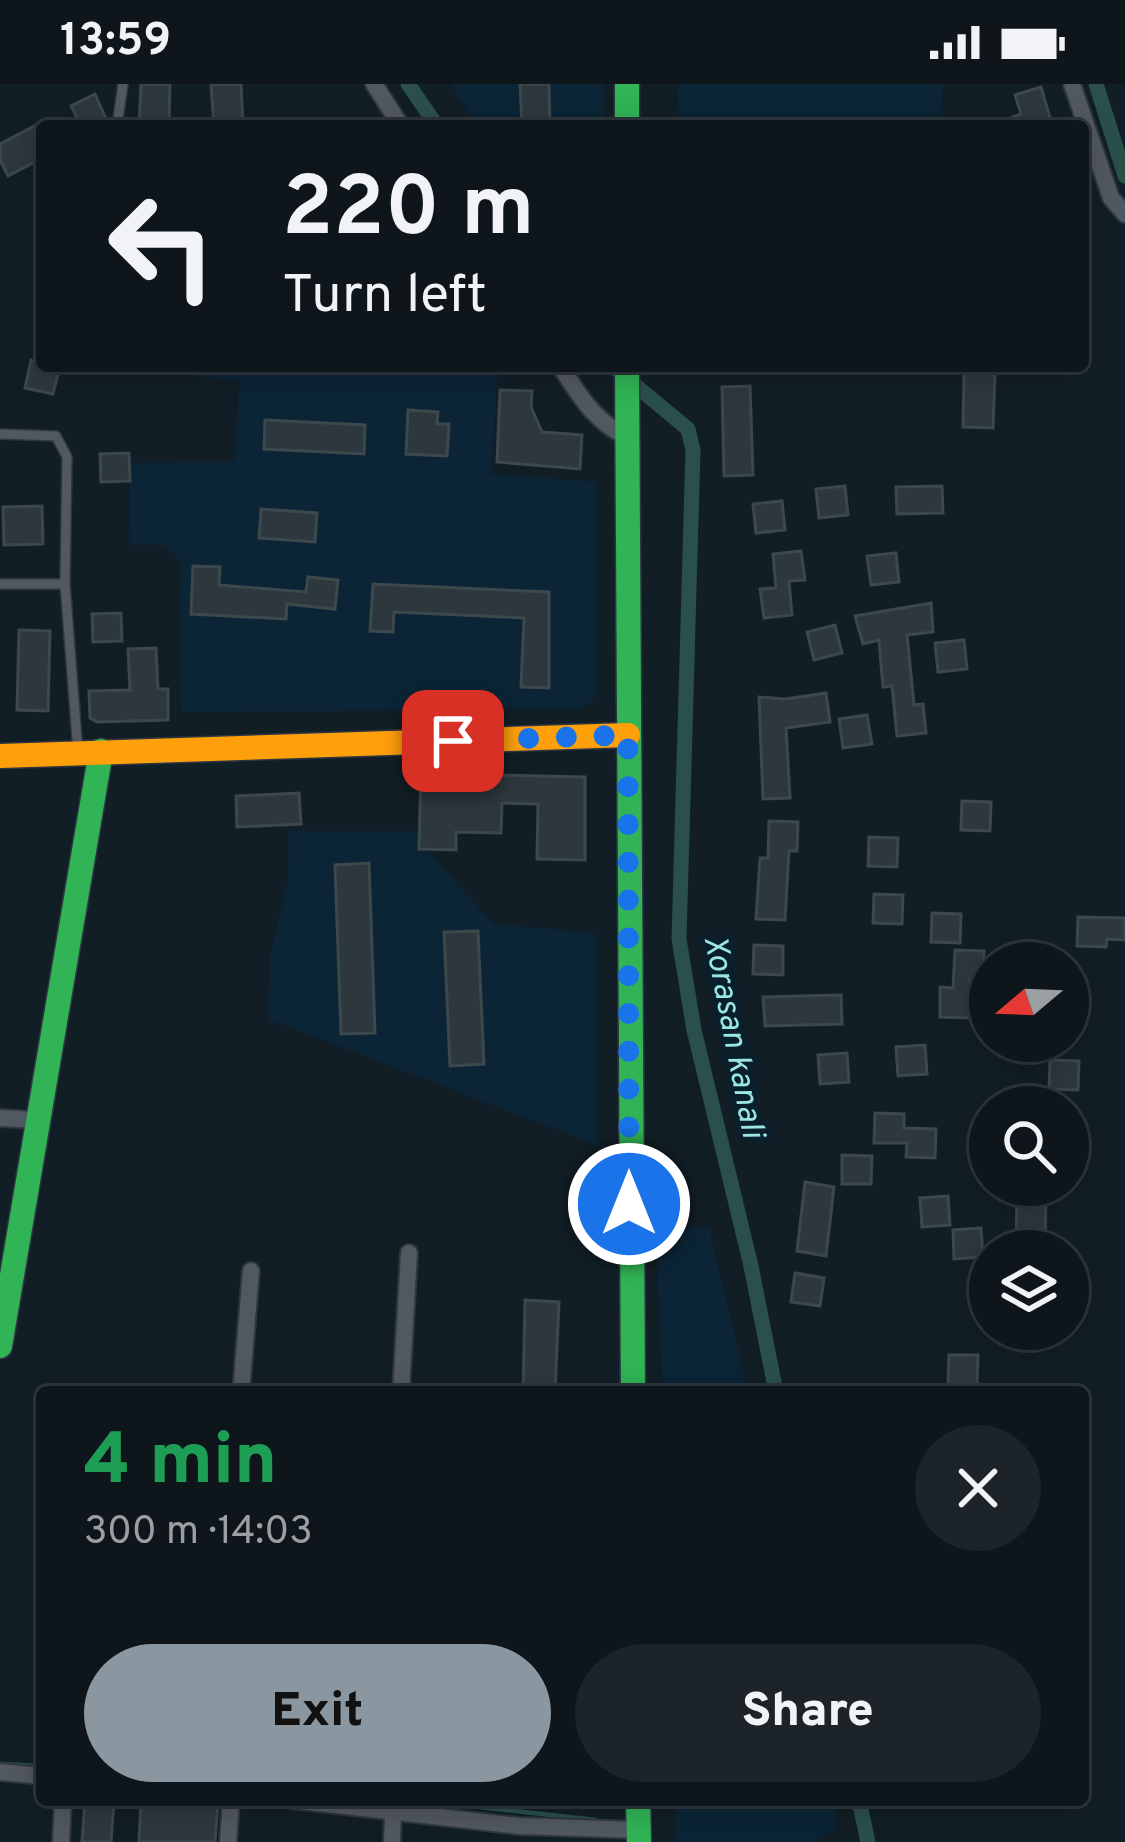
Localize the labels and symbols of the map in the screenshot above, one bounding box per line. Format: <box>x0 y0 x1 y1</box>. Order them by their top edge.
pin <box>402 690 504 792</box>
water label: Xorasan kanali <box>692 932 773 1144</box>
north arrow <box>969 942 1089 1062</box>
position arrow <box>566 1141 692 1267</box>

